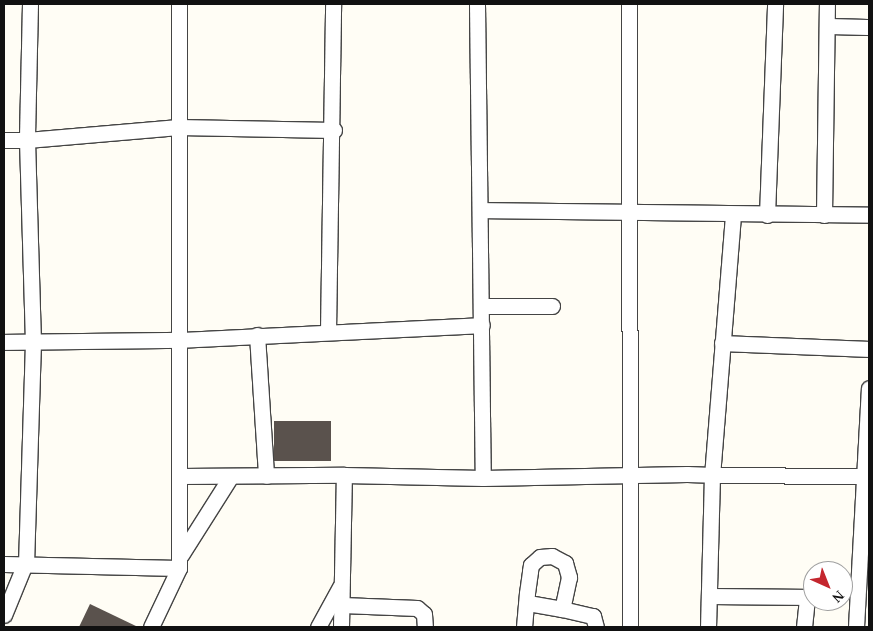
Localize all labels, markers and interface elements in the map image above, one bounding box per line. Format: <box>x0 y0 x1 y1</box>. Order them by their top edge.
north arrow <box>803 561 853 611</box>
text: N <box>829 588 847 605</box>

